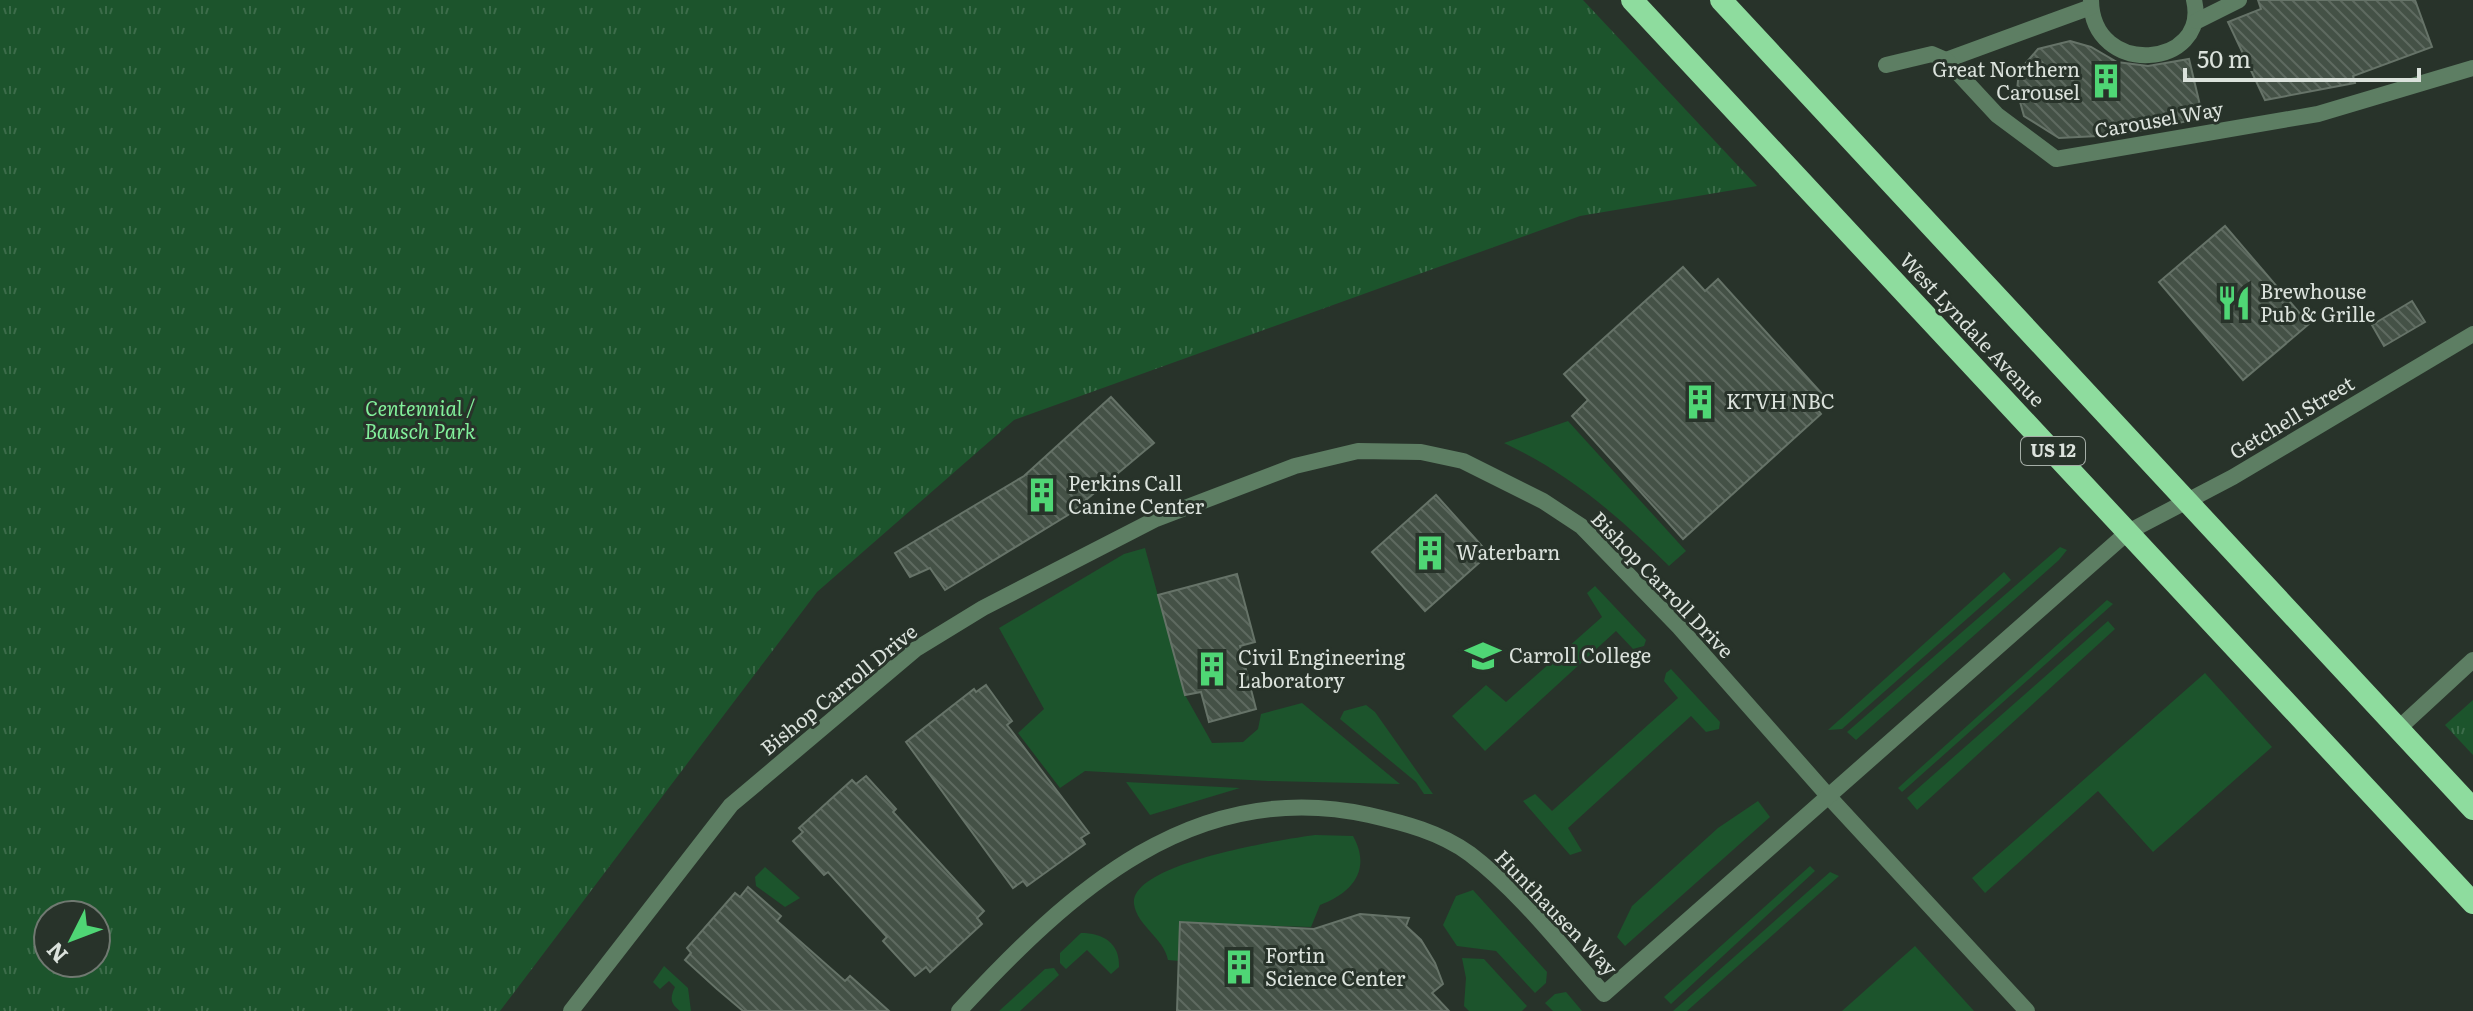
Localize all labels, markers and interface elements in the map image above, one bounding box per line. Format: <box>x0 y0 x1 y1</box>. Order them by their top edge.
scale bar <box>2185 32 2419 82</box>
text: 50 m <box>2197 40 2251 75</box>
place label: Great Northern Carousel <box>1932 53 2080 106</box>
building icon: Great Northern Carousel <box>2087 62 2125 100</box>
street label: Carousel Way <box>2092 92 2226 144</box>
street label: West Lyndale Avenue <box>1894 245 2053 412</box>
place label: Brewhouse Pub & Grille <box>2260 275 2375 328</box>
restaurant icon: Brewhouse Pub & Grille <box>2215 284 2253 322</box>
street label: Getchell Street <box>2223 367 2359 465</box>
building icon: KTVH NBC <box>1681 383 1719 421</box>
place label: KTVH NBC <box>1726 385 1835 415</box>
park label: Centennial / Bausch Park <box>364 392 476 445</box>
road number: US 12 <box>2021 437 2085 465</box>
place label: Perkins Call Canine Center <box>1068 467 1205 520</box>
building icon: Perkins Call Canine Center <box>1023 476 1061 514</box>
street label: Bishop Carroll Drive <box>1585 503 1742 664</box>
building icon: Waterbarn <box>1411 534 1449 572</box>
place label: Waterbarn <box>1456 536 1560 566</box>
street label: Bishop Carroll Drive <box>753 616 923 761</box>
school or university icon: Carroll College <box>1464 637 1502 675</box>
place label: Carroll College <box>1509 639 1651 669</box>
place label: Civil Engineering Laboratory <box>1238 641 1406 694</box>
building icon: Civil Engineering Laboratory <box>1193 650 1231 688</box>
street label: Hunthausen Way <box>1489 842 1626 982</box>
north arrow <box>32 899 112 979</box>
text: N <box>38 935 74 971</box>
place label: Fortin Science Center <box>1265 939 1406 992</box>
building icon: Fortin Science Center <box>1220 948 1258 986</box>

